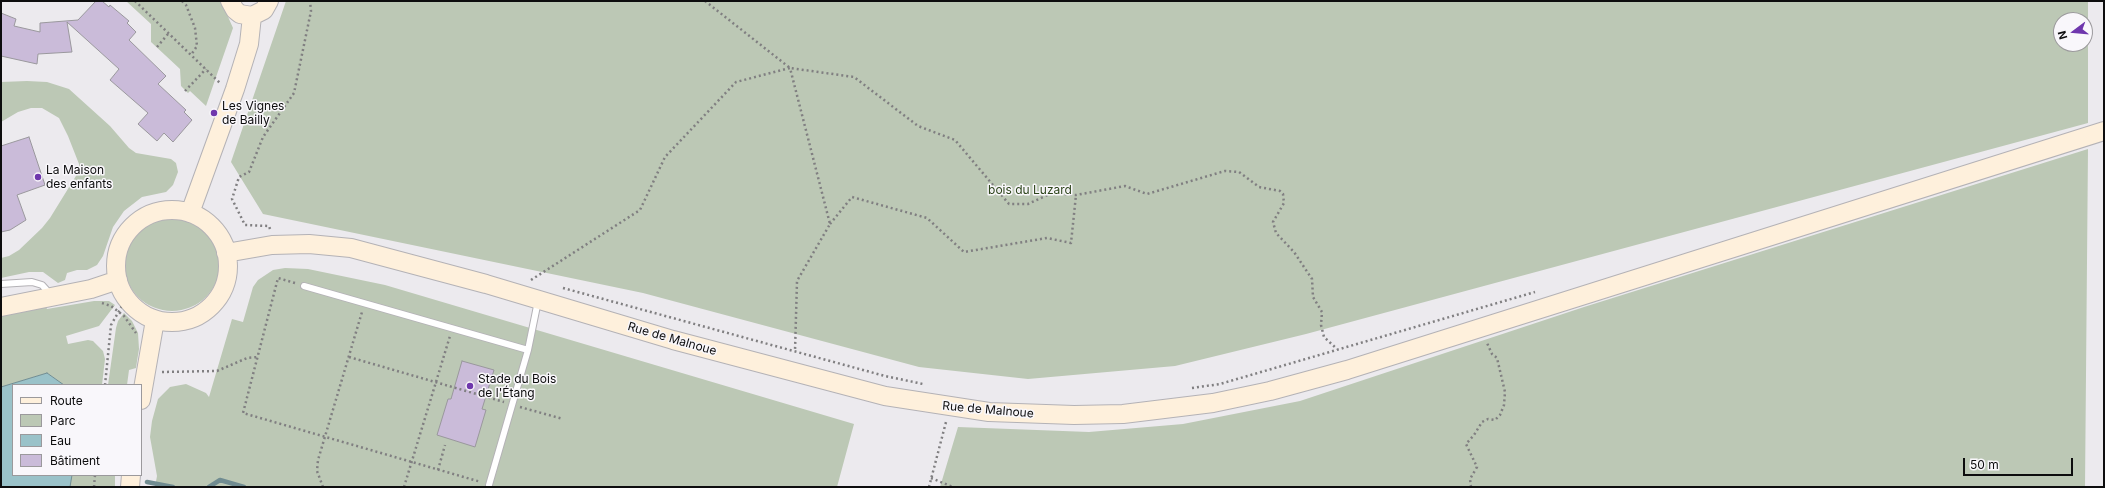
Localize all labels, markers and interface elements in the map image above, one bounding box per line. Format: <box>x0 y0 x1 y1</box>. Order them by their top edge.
north arrow <box>2053 12 2093 52</box>
text: N <box>2055 29 2070 41</box>
place label: Les Vignes de Bailly <box>222 99 284 127</box>
marker: Les Vignes de Bailly <box>209 108 219 118</box>
place label: La Maison des enfants <box>46 163 112 191</box>
marker: La Maison des enfants <box>33 172 43 182</box>
park label: bois du Luzard <box>988 183 1072 197</box>
street label: Rue de Malnoue <box>626 319 718 359</box>
place label: Stade du Bois de l'Étang <box>478 372 556 400</box>
marker: Stade du Bois de l'Étang <box>465 381 475 391</box>
legend <box>12 384 142 476</box>
text: Route <box>50 393 83 408</box>
street label: Rue de Malnoue <box>942 399 1034 421</box>
text: Parc <box>50 413 76 428</box>
text: Eau <box>50 433 71 448</box>
scale bar <box>1965 450 2075 476</box>
text: Bâtiment <box>50 453 100 468</box>
text: 50 m <box>1970 457 1999 472</box>

